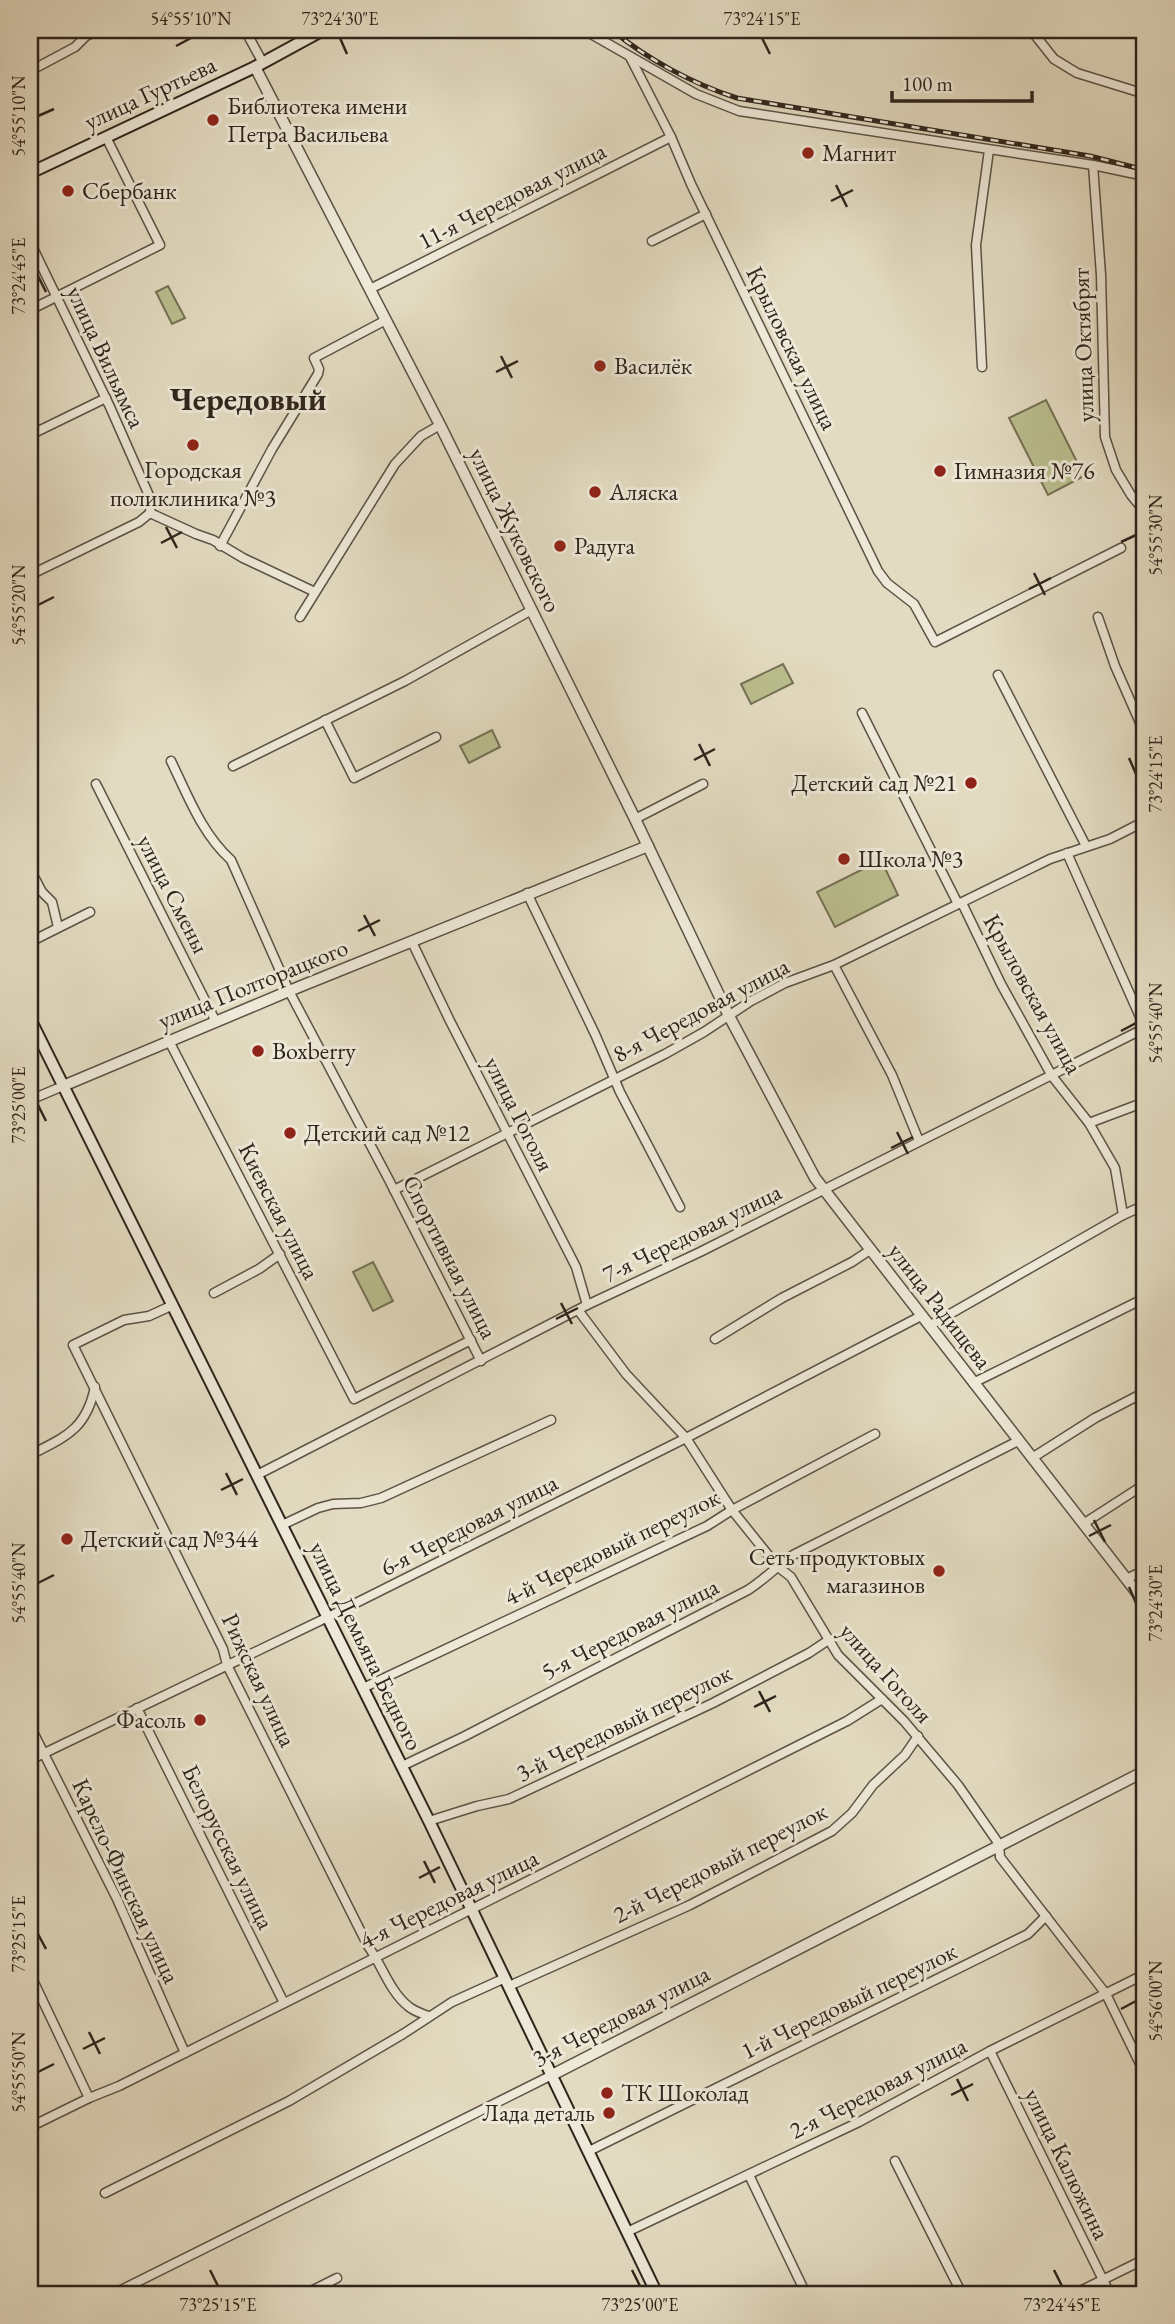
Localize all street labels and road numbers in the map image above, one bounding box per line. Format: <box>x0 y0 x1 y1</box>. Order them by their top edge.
street label: улица Гуртьева <box>79 48 221 137</box>
street label: 11-я Чередовая улица <box>413 135 611 256</box>
street label: Крыловская улица <box>739 261 846 435</box>
street label: улица Октябрят <box>1064 267 1101 423</box>
street label: улица Вильямса <box>60 281 153 433</box>
street label: улица Жуковского <box>462 442 569 617</box>
street label: улица Смены <box>130 829 217 959</box>
street label: Крыловская улица <box>977 908 1090 1080</box>
street label: улица Полторацкого <box>153 931 353 1036</box>
street label: 8-я Чередовая улица <box>607 950 795 1069</box>
street label: улица Гоголя <box>477 1051 562 1177</box>
street label: Киевская улица <box>232 1137 327 1285</box>
street label: Спортивная улица <box>396 1170 505 1344</box>
street label: 7-я Чередовая улица <box>597 1176 787 1289</box>
street label: улица Радищева <box>881 1236 1000 1375</box>
street label: 6-я Чередовая улица <box>375 1466 563 1583</box>
street label: 4-й Чередовый переулок <box>499 1481 725 1612</box>
street label: улица Демьяна Бедного <box>302 1536 431 1755</box>
street label: 5-я Чередовая улица <box>536 1570 724 1687</box>
street label: Рижская улица <box>215 1608 304 1752</box>
street label: улица Гоголя <box>833 1616 940 1730</box>
street label: 3-й Чередовый переулок <box>511 1657 737 1788</box>
street label: Белорусская улица <box>175 1759 282 1935</box>
street label: Карело-Финская улица <box>65 1773 188 1989</box>
street label: 2-й Чередовый переулок <box>608 1795 832 1930</box>
street label: 4-я Чередовая улица <box>354 1842 544 1955</box>
street label: 1-й Чередовый переулок <box>736 1935 962 2066</box>
street label: 3-я Чередовая улица <box>527 1957 715 2074</box>
street label: 2-я Чередовая улица <box>784 2029 972 2146</box>
street label: улица Калюжина <box>1017 2083 1118 2245</box>

